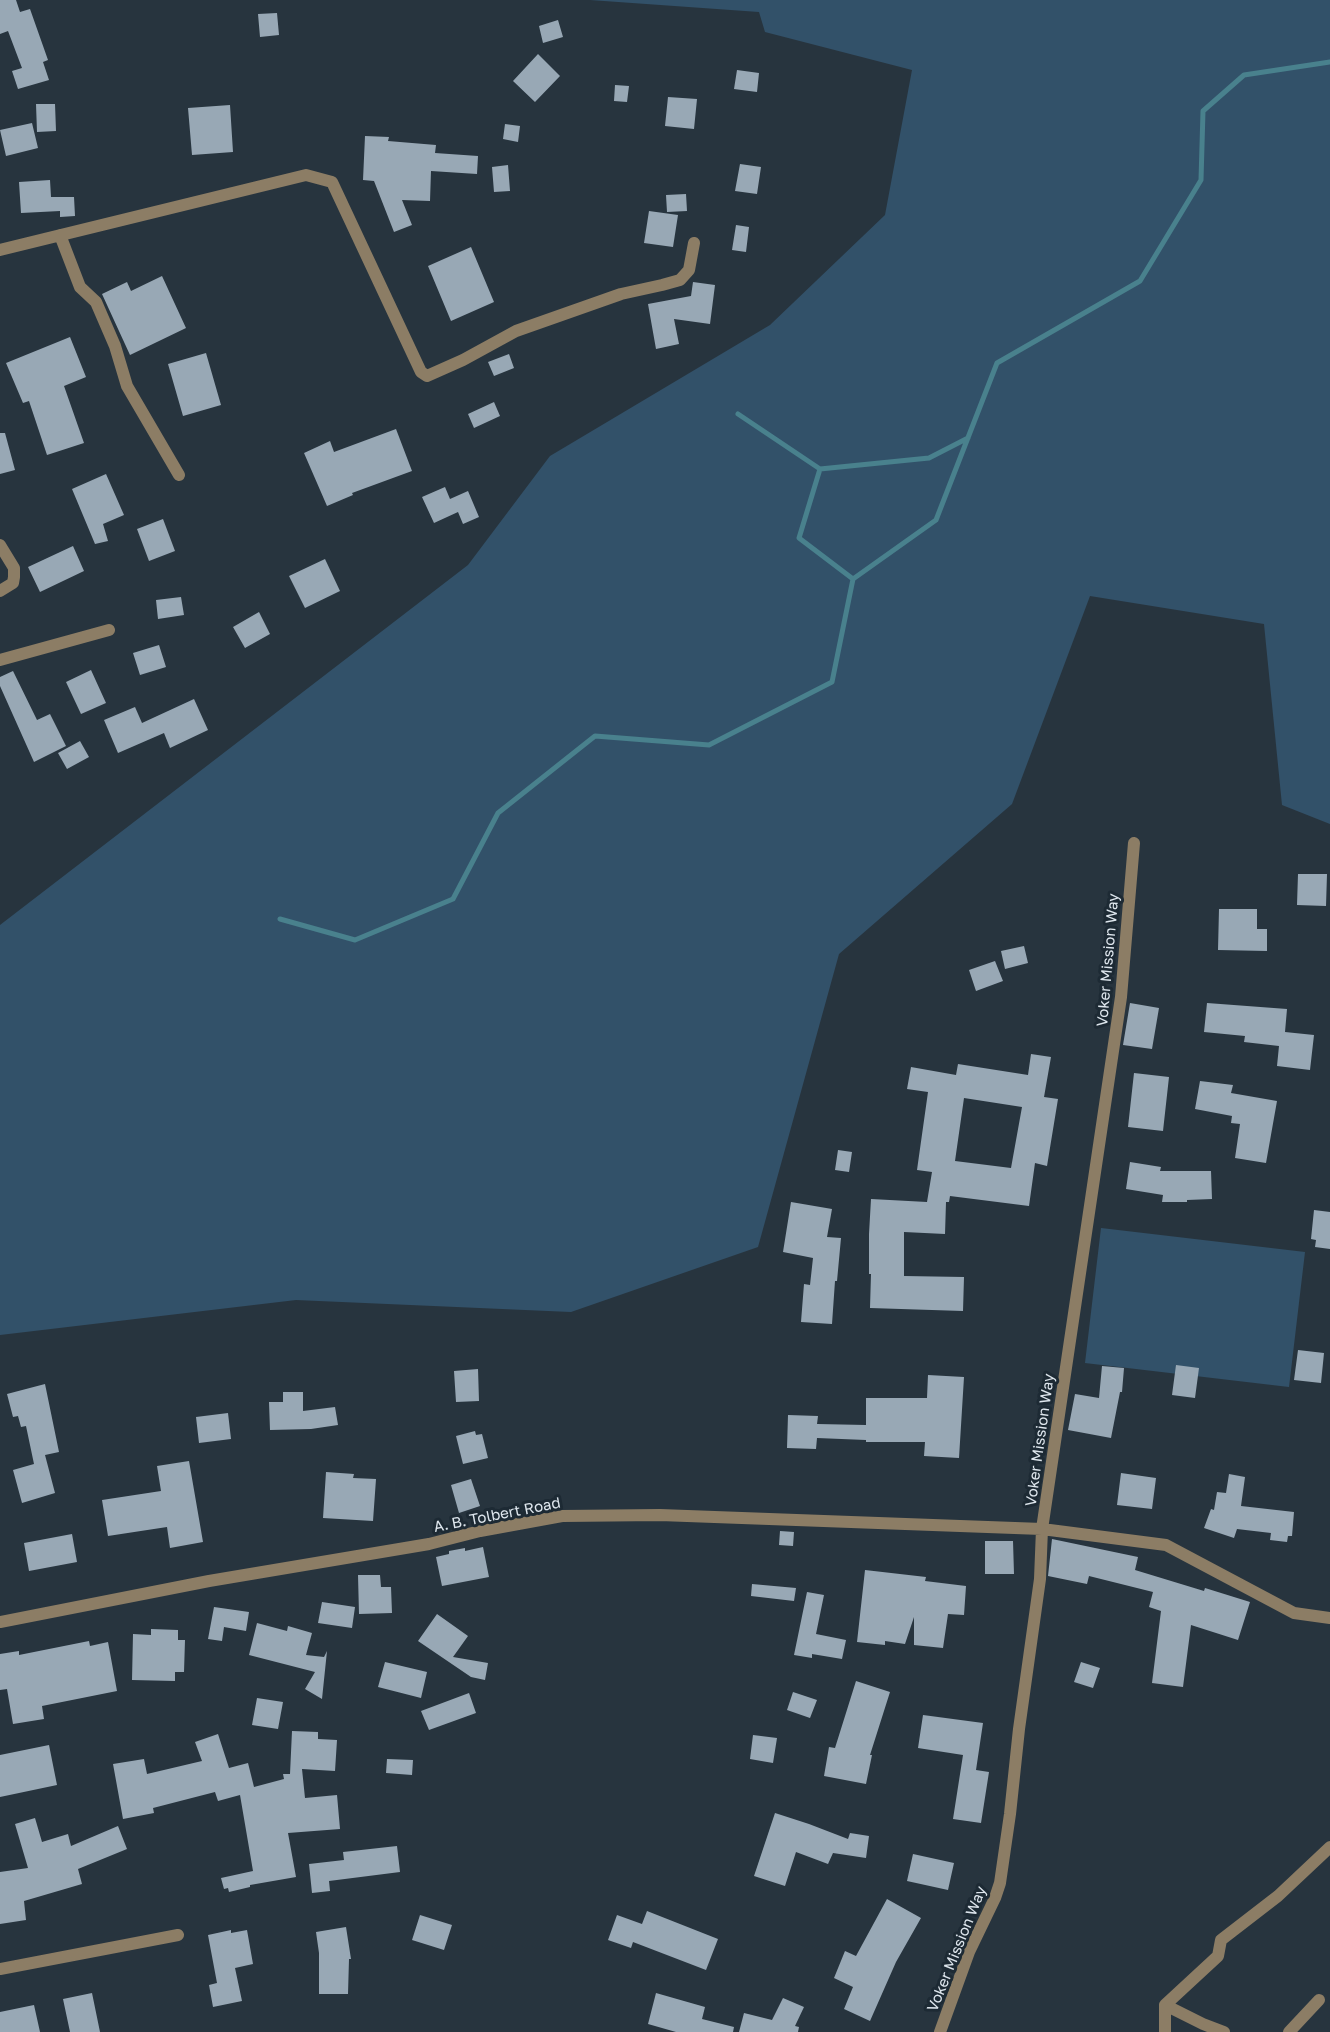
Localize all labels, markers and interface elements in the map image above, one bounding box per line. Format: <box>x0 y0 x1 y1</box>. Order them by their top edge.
street label: Voker Mission Way <box>1093 893 1123 1027</box>
street label: Voker Mission Way <box>1022 1372 1058 1508</box>
street label: A. B. Tolbert Road <box>432 1494 562 1536</box>
street label: Voker Mission Way <box>924 1884 990 2014</box>

